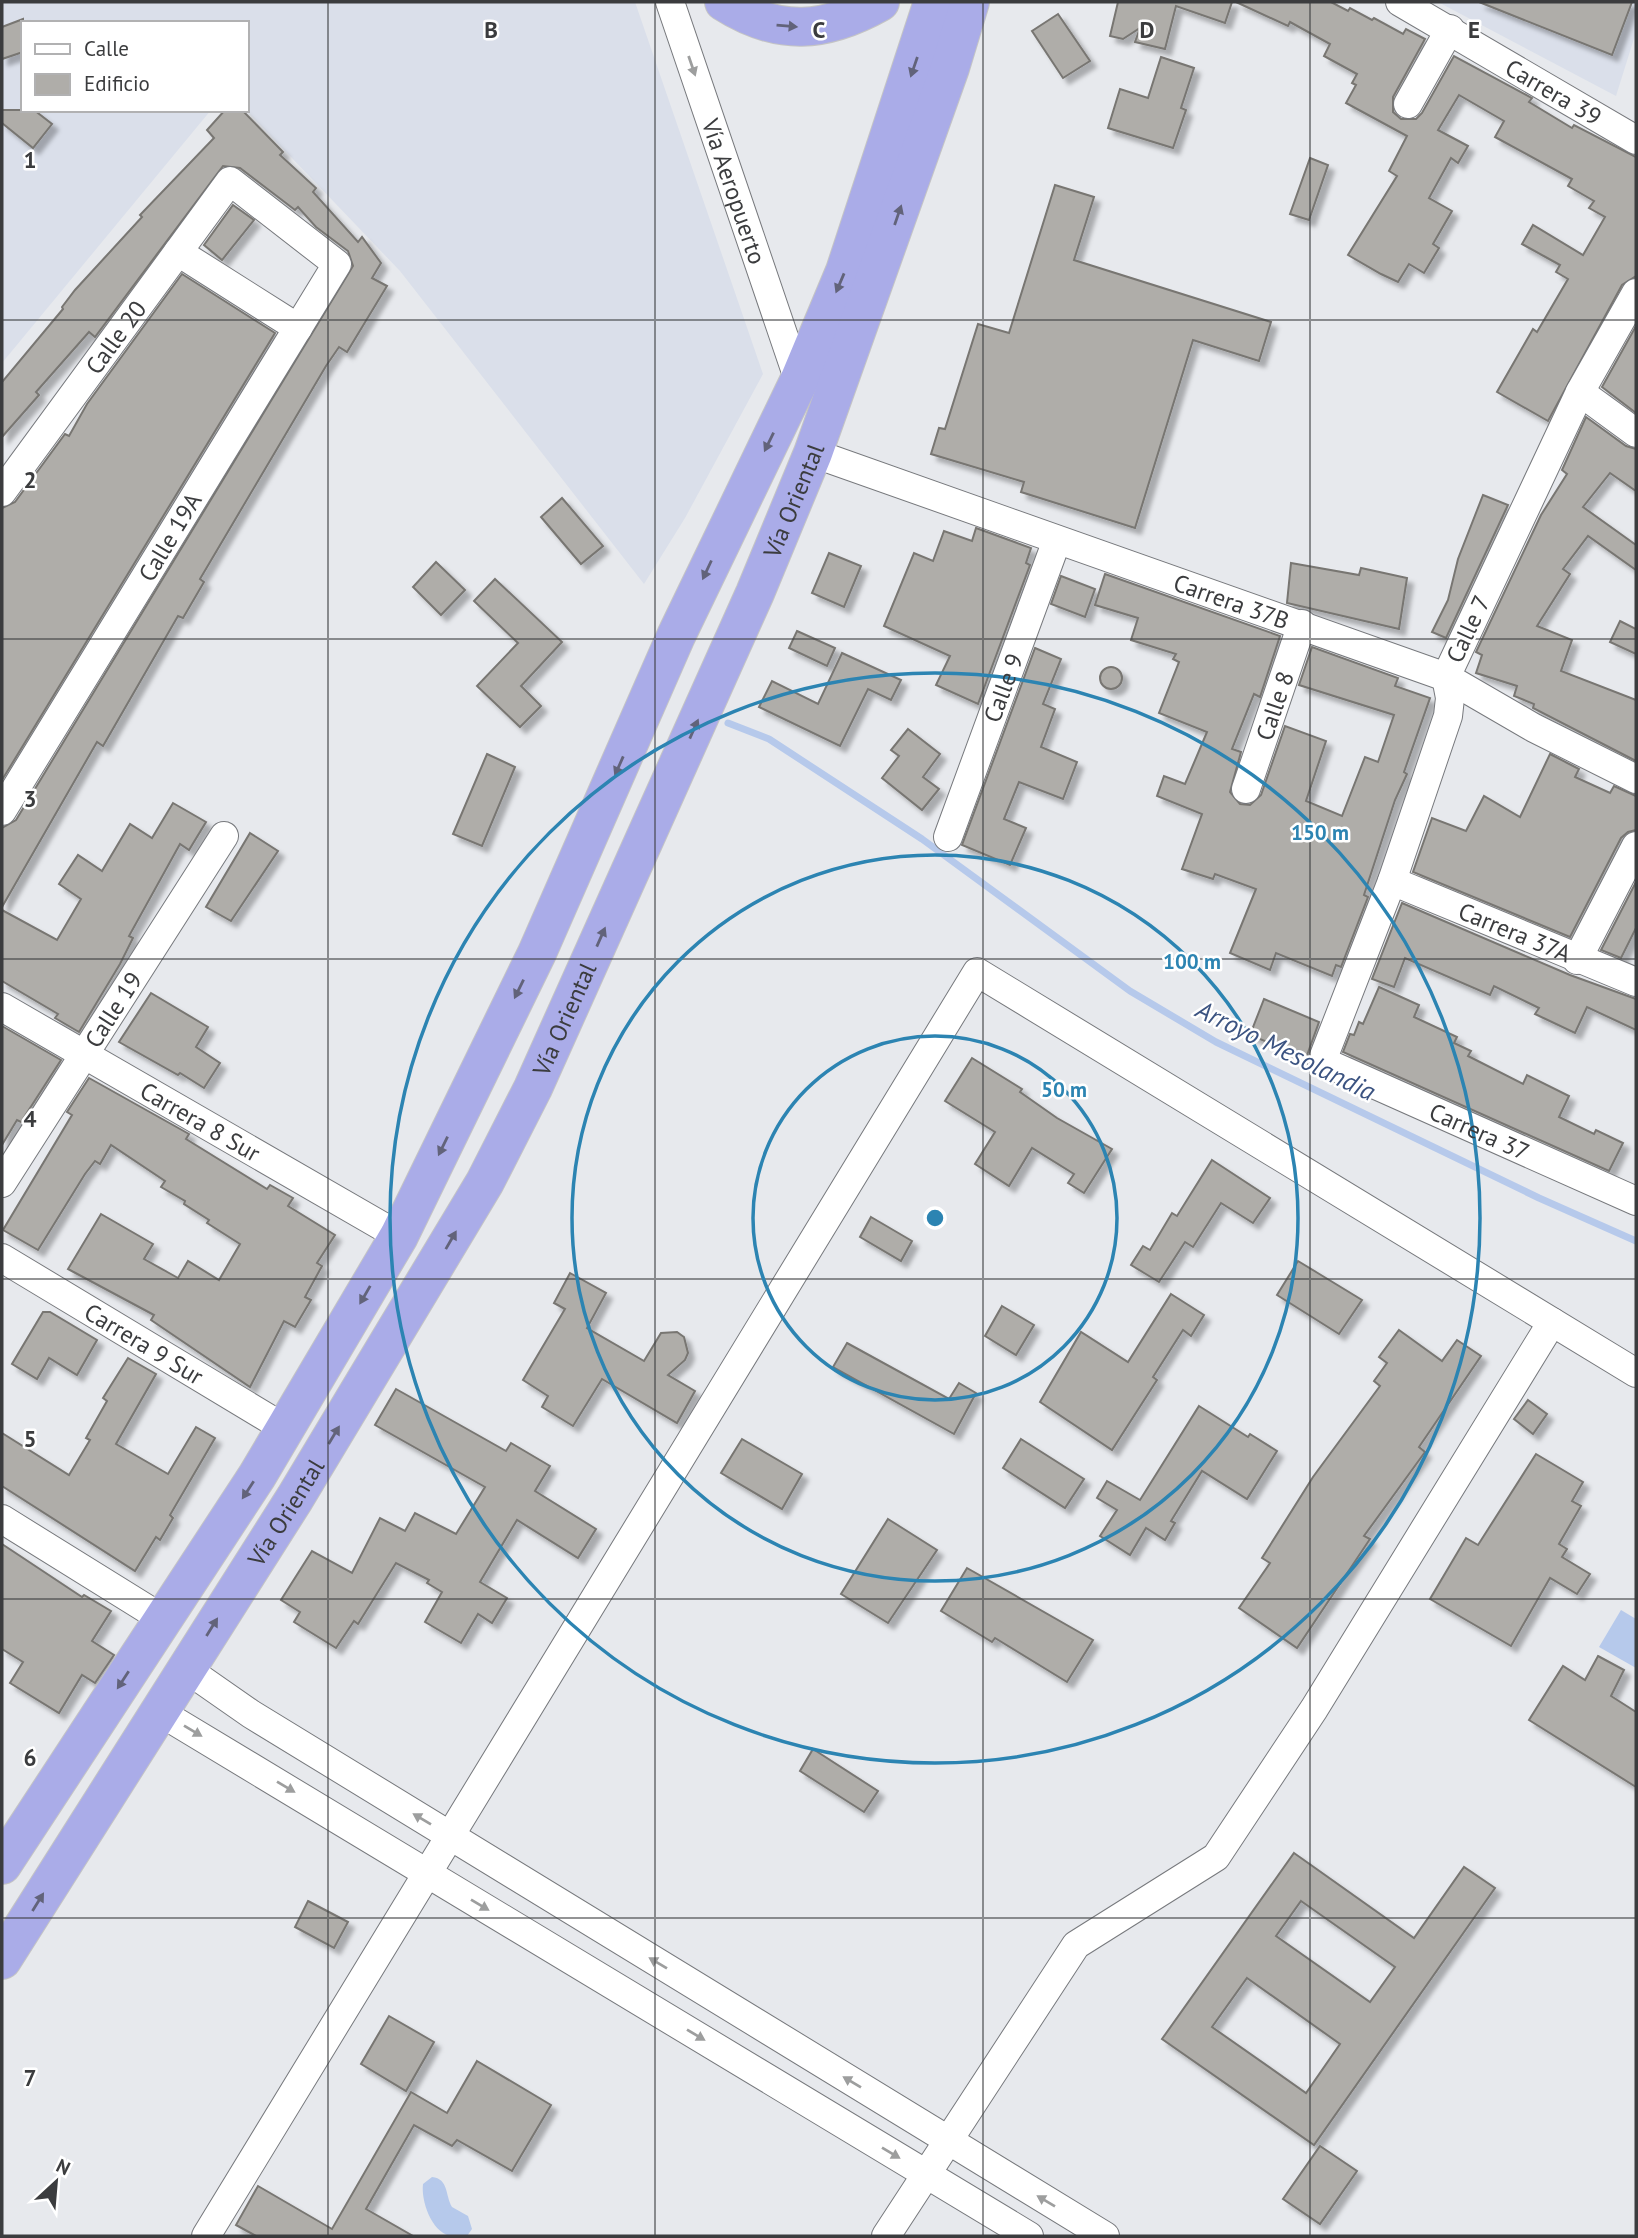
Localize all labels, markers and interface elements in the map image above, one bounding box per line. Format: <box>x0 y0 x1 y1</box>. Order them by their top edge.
text: B <box>484 15 498 44</box>
text: C <box>813 15 826 44</box>
text: D <box>1140 15 1154 44</box>
text: E <box>1468 15 1480 44</box>
legend <box>21 21 248 112</box>
one-way arrow <box>776 21 798 32</box>
text: Calle <box>84 35 129 62</box>
street label: Carrera 39 <box>1500 52 1607 132</box>
one-way arrow <box>687 56 698 77</box>
one-way arrow <box>908 57 918 78</box>
text: Edificio <box>84 70 150 97</box>
street label: Vía Aeropuerto <box>695 114 773 268</box>
text: 1 <box>23 145 37 174</box>
one-way arrow <box>893 205 904 226</box>
one-way arrow <box>835 272 846 293</box>
street label: Calle 20 <box>78 294 153 380</box>
one-way arrow <box>763 432 774 452</box>
street label: Vía Oriental <box>756 439 831 563</box>
text: 2 <box>23 465 37 494</box>
street label: Calle 19A <box>131 487 209 587</box>
one-way arrow <box>701 560 713 580</box>
street label: Carrera 37B <box>1170 566 1294 636</box>
street label: Calle 7 <box>1439 590 1497 668</box>
street label: Calle 9 <box>976 649 1030 726</box>
street label: Calle 8 <box>1248 667 1300 744</box>
one-way arrow <box>688 719 700 739</box>
one-way arrow <box>613 756 625 776</box>
text: 3 <box>23 784 37 813</box>
text: 150 m <box>1291 819 1349 846</box>
street label: Carrera 37A <box>1454 895 1576 969</box>
one-way arrow <box>596 926 607 947</box>
text: 100 m <box>1163 948 1221 975</box>
street label: Vía Oriental <box>525 958 603 1081</box>
street label: Calle 19 <box>77 966 149 1053</box>
one-way arrow <box>514 979 525 999</box>
water label: Arroyo Mesolandia <box>1190 992 1381 1108</box>
street label: Carrera 8 Sur <box>135 1075 266 1168</box>
text: 50 m <box>1041 1076 1087 1103</box>
street label: Carrera 37 <box>1425 1095 1534 1167</box>
text: 4 <box>23 1104 37 1133</box>
one-way arrow <box>437 1136 449 1156</box>
centre of rings <box>923 1206 947 1230</box>
one-way arrow <box>445 1230 457 1249</box>
one-way arrow <box>358 1285 371 1304</box>
street label: Carrera 9 Sur <box>79 1296 209 1391</box>
text: 5 <box>23 1424 37 1453</box>
one-way arrow <box>327 1425 340 1444</box>
street label: Vía Oriental <box>240 1453 331 1573</box>
one-way arrow <box>241 1481 255 1499</box>
one-way arrow <box>205 1617 218 1636</box>
one-way arrow <box>116 1671 130 1689</box>
one-way arrow <box>183 1725 202 1737</box>
text: 6 <box>23 1743 37 1772</box>
one-way arrow <box>276 1781 295 1793</box>
one-way arrow <box>413 1812 432 1825</box>
one-way arrow <box>31 1892 44 1911</box>
one-way arrow <box>471 1898 490 1911</box>
one-way arrow <box>649 1957 668 1970</box>
one-way arrow <box>686 2029 705 2041</box>
text: 7 <box>23 2063 37 2092</box>
one-way arrow <box>843 2076 862 2088</box>
one-way arrow <box>881 2146 900 2159</box>
north arrow <box>21 2147 91 2217</box>
text: N <box>53 2153 74 2180</box>
one-way arrow <box>1037 2194 1056 2207</box>

